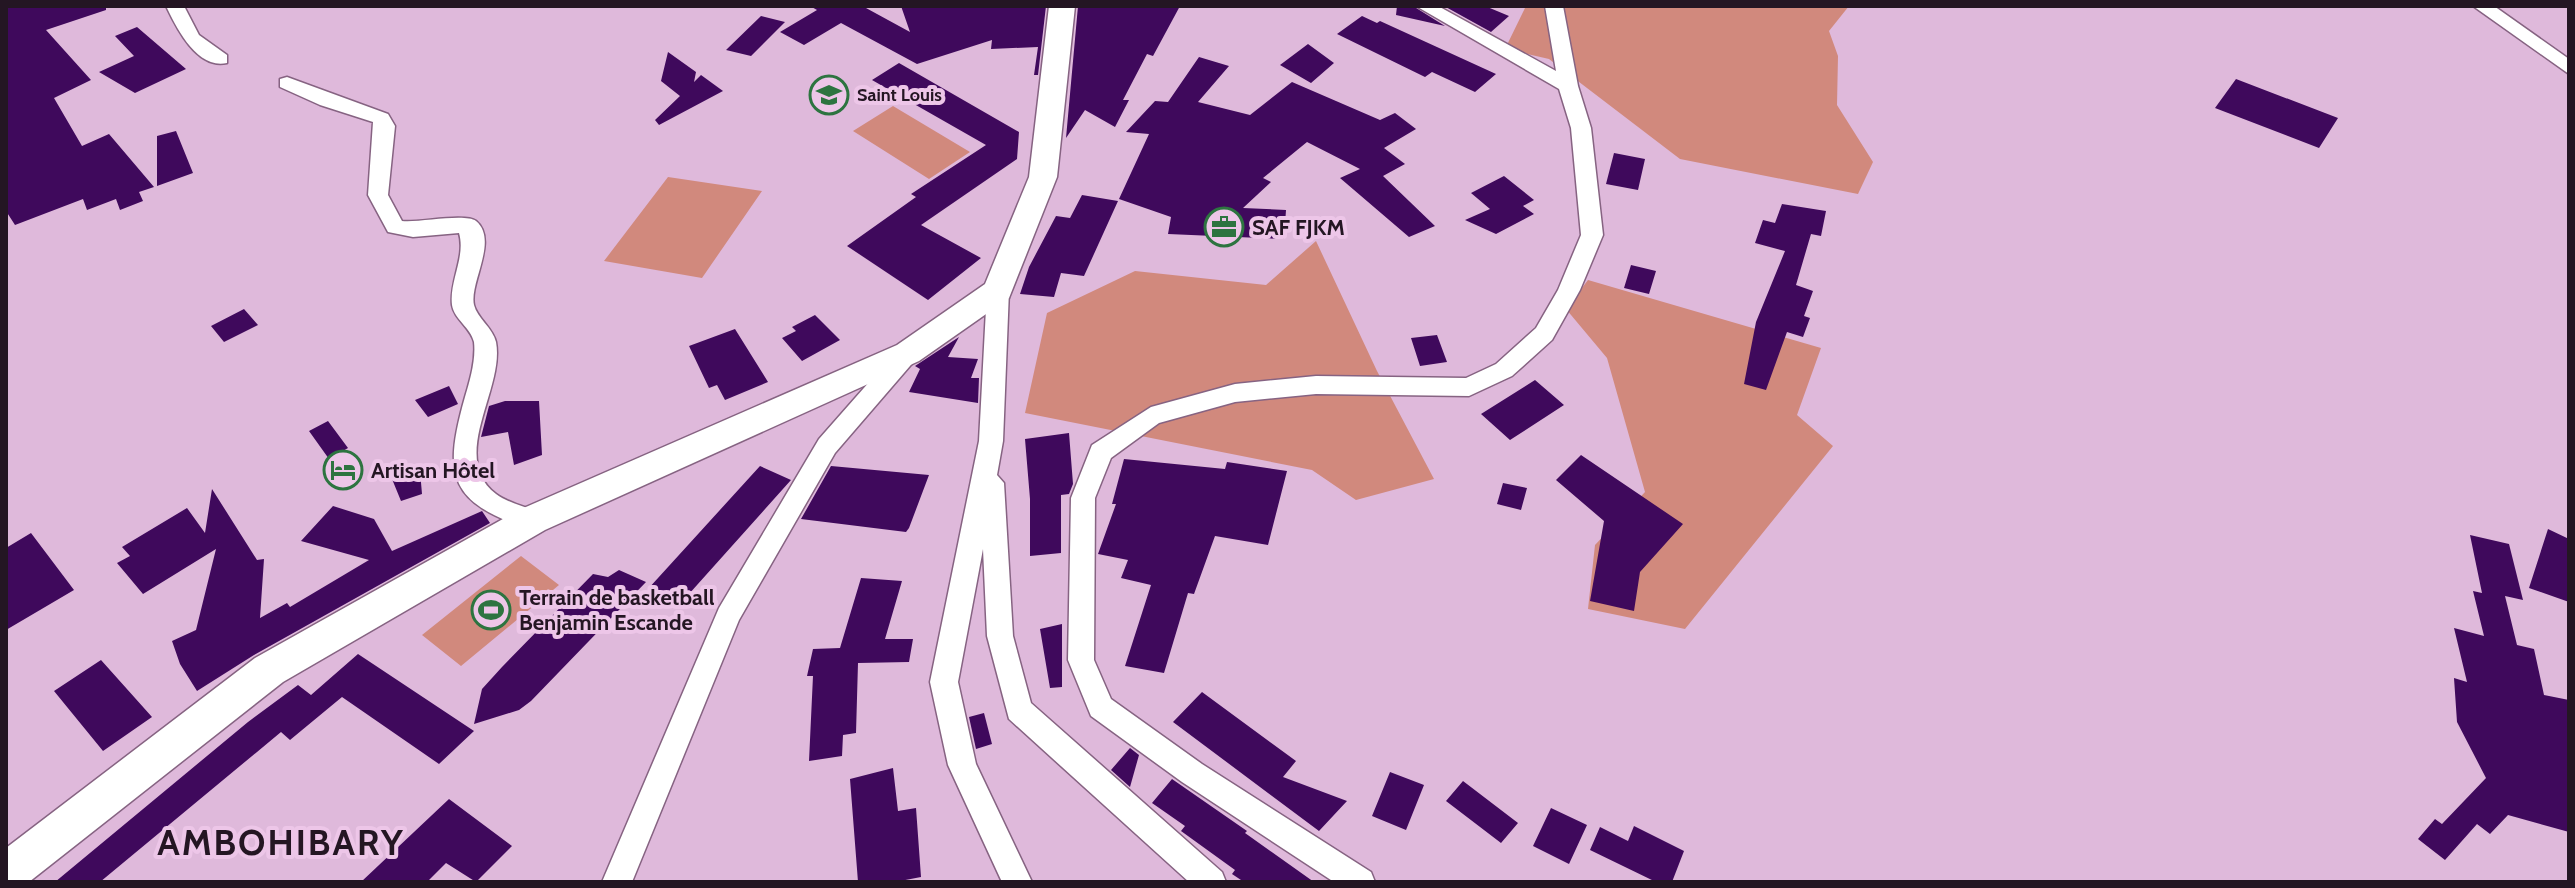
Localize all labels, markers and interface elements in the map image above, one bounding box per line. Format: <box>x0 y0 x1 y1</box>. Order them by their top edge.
school or university icon: Saint Louis <box>808 74 850 116</box>
place label: Saint Louis <box>857 84 942 106</box>
office icon: SAF FJKM <box>1203 206 1245 248</box>
place label: SAF FJKM <box>1252 214 1345 241</box>
hotel icon: Artisan Hôtel <box>322 449 364 491</box>
place label: Artisan Hôtel <box>371 457 495 484</box>
place label: Terrain de basketball Benjamin Escande <box>519 584 715 636</box>
sports icon: Terrain de basketball Benjamin Escande <box>470 589 512 631</box>
district label: AMBOHIBARY <box>157 820 405 864</box>

